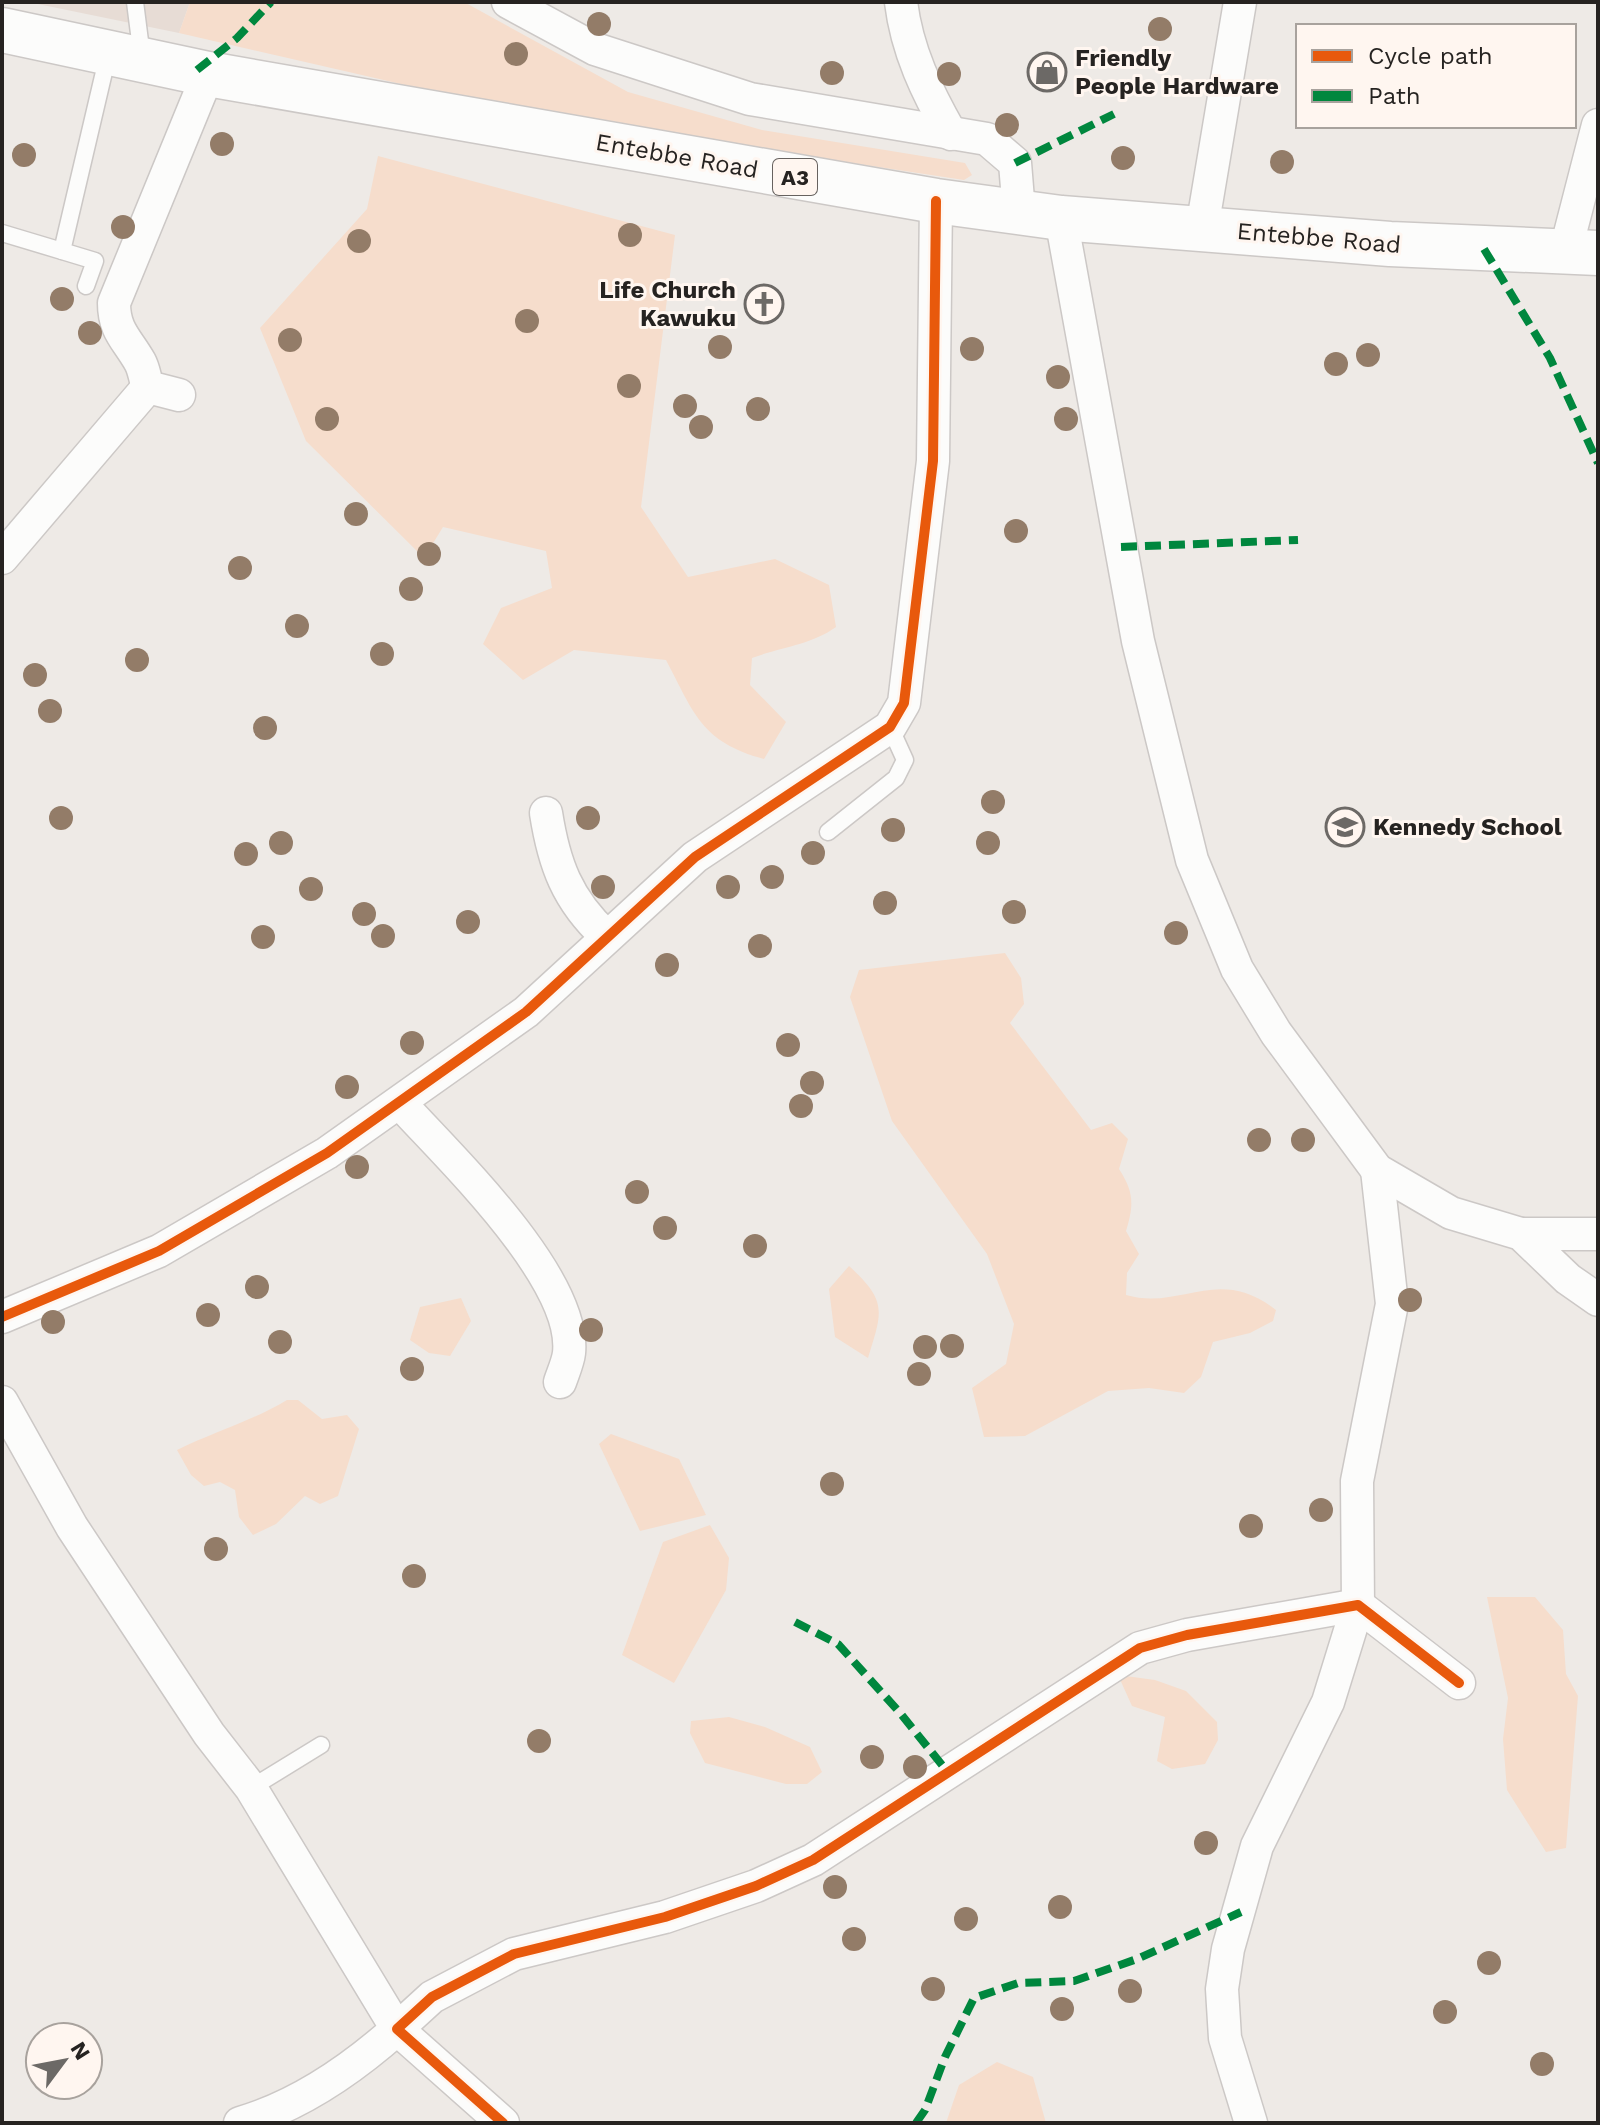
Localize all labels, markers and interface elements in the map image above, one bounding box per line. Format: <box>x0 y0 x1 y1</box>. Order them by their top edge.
legend <box>1296 24 1576 128</box>
text: Cycle path <box>1368 42 1493 70</box>
place label: Friendly People Hardware <box>1075 44 1279 100</box>
shop icon: Friendly People Hardware <box>1026 51 1068 93</box>
text: Path <box>1368 82 1421 110</box>
street label: Entebbe Road <box>594 128 760 184</box>
road number: A3 <box>773 159 817 195</box>
street label: Entebbe Road <box>1236 217 1402 259</box>
place label: Life Church Kawuku <box>599 276 736 332</box>
church icon: Life Church Kawuku <box>743 283 785 325</box>
school or university icon: Kennedy School <box>1324 806 1366 848</box>
place label: Kennedy School <box>1373 813 1562 841</box>
north arrow <box>24 2021 104 2101</box>
text: N <box>66 2037 95 2064</box>

